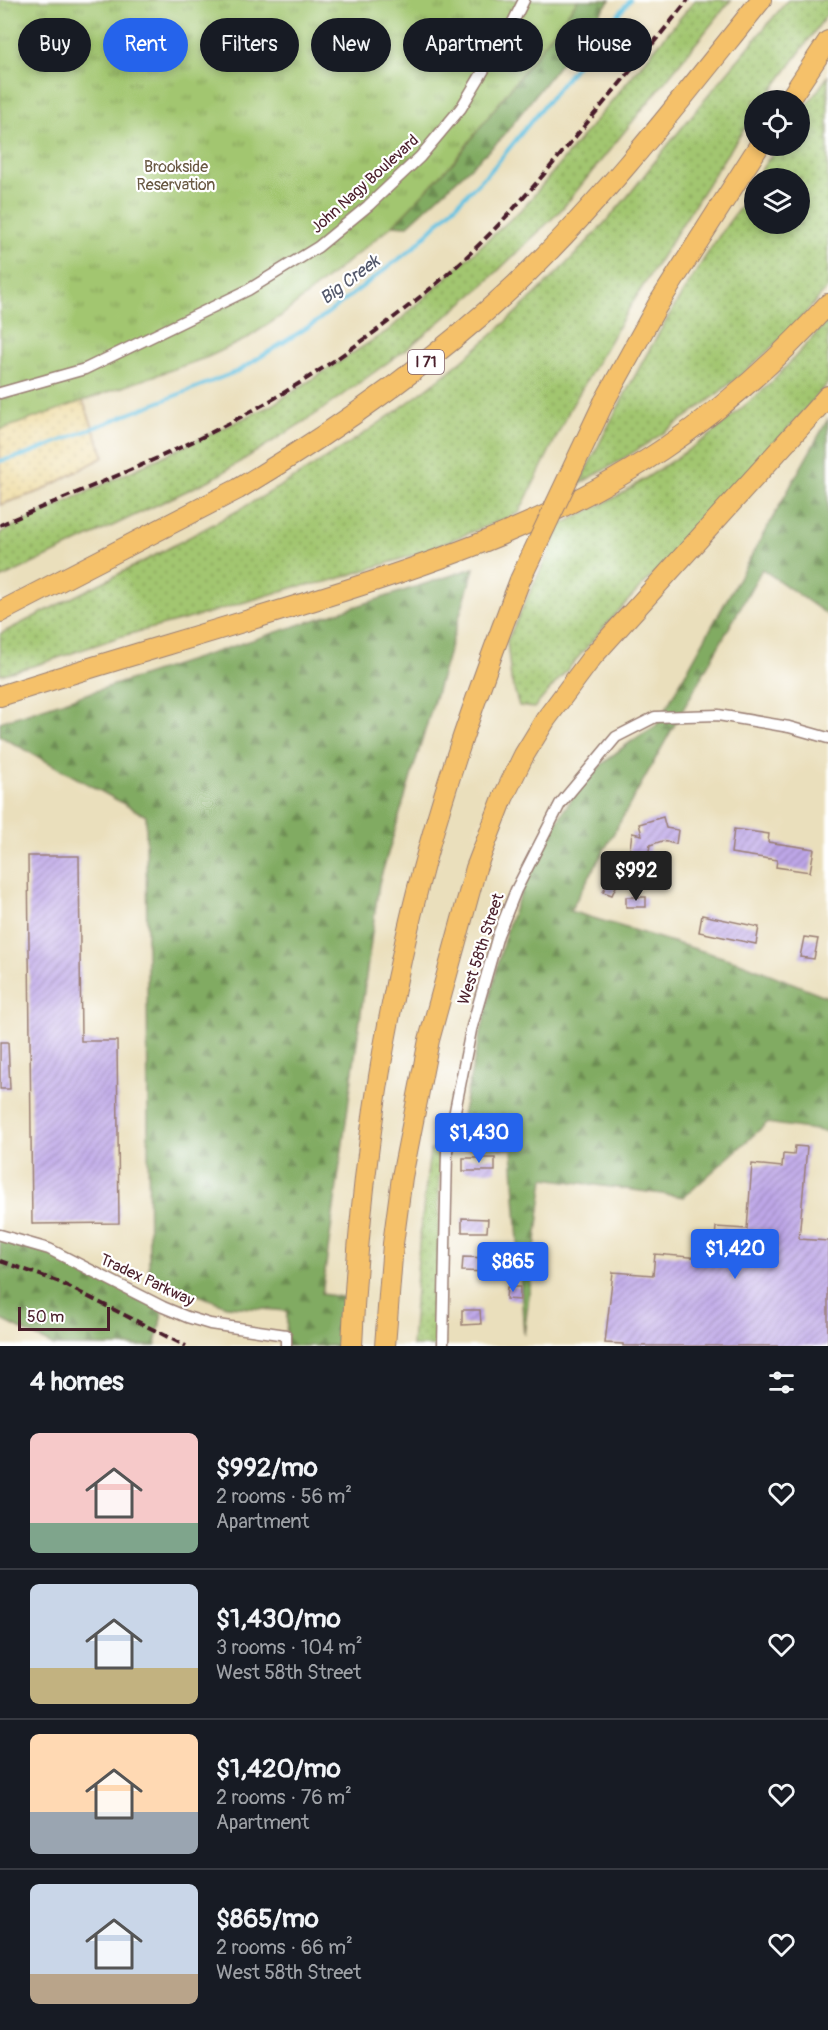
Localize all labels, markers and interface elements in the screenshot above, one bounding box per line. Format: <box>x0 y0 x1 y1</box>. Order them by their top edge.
chip: Buy <box>18 18 91 72</box>
chip: Rent <box>103 18 188 72</box>
chip: Filters <box>200 18 299 72</box>
chip: New <box>311 18 391 72</box>
chip: Apartment <box>403 18 543 72</box>
chip: House <box>555 18 652 72</box>
map controls <box>744 90 810 234</box>
button: locate <box>744 90 810 156</box>
street label: John Nagy Boulevard <box>307 130 423 238</box>
park label: Brookside Reservation <box>137 157 215 195</box>
button: layers <box>744 168 810 234</box>
water label: Big Creek <box>316 249 386 310</box>
road number: I 71 <box>408 350 444 374</box>
pin: $992 <box>600 851 672 902</box>
text: $992 <box>615 858 657 883</box>
street label: West 58th Street <box>454 890 509 1007</box>
pin: $1,430 <box>430 1113 528 1164</box>
text: $1,430 <box>449 1120 509 1145</box>
pin: $1,420 <box>686 1229 784 1280</box>
text: $1,420 <box>705 1236 765 1261</box>
pin: $865 <box>477 1242 549 1293</box>
street label: Tradex Parkway <box>97 1249 198 1311</box>
text: $865 <box>491 1249 535 1274</box>
scale bar <box>18 1304 110 1332</box>
text: 50 m <box>27 1307 64 1327</box>
text: 4 homes <box>30 1366 124 1398</box>
icon: filters <box>765 1366 798 1399</box>
text: $992/mo <box>216 1452 318 1484</box>
icon: home <box>78 1457 150 1529</box>
icon: heart <box>765 1477 798 1510</box>
text: 2 rooms · 56 m² <box>216 1484 352 1509</box>
text: Apartment <box>216 1509 309 1534</box>
text: $1,430/mo <box>216 1603 341 1635</box>
icon: home <box>78 1608 150 1680</box>
icon: heart <box>765 1628 798 1661</box>
text: 3 rooms · 104 m² <box>216 1635 363 1660</box>
text: West 58th Street <box>216 1660 361 1685</box>
text: $1,420/mo <box>216 1753 341 1785</box>
icon: home <box>78 1758 150 1830</box>
icon: heart <box>765 1778 798 1811</box>
text: 2 rooms · 76 m² <box>216 1785 352 1810</box>
text: Apartment <box>216 1810 309 1835</box>
text: $865/mo <box>216 1903 319 1935</box>
icon: home <box>78 1908 150 1980</box>
icon: heart <box>765 1928 798 1961</box>
text: 2 rooms · 66 m² <box>216 1935 353 1960</box>
text: West 58th Street <box>216 1960 361 1985</box>

